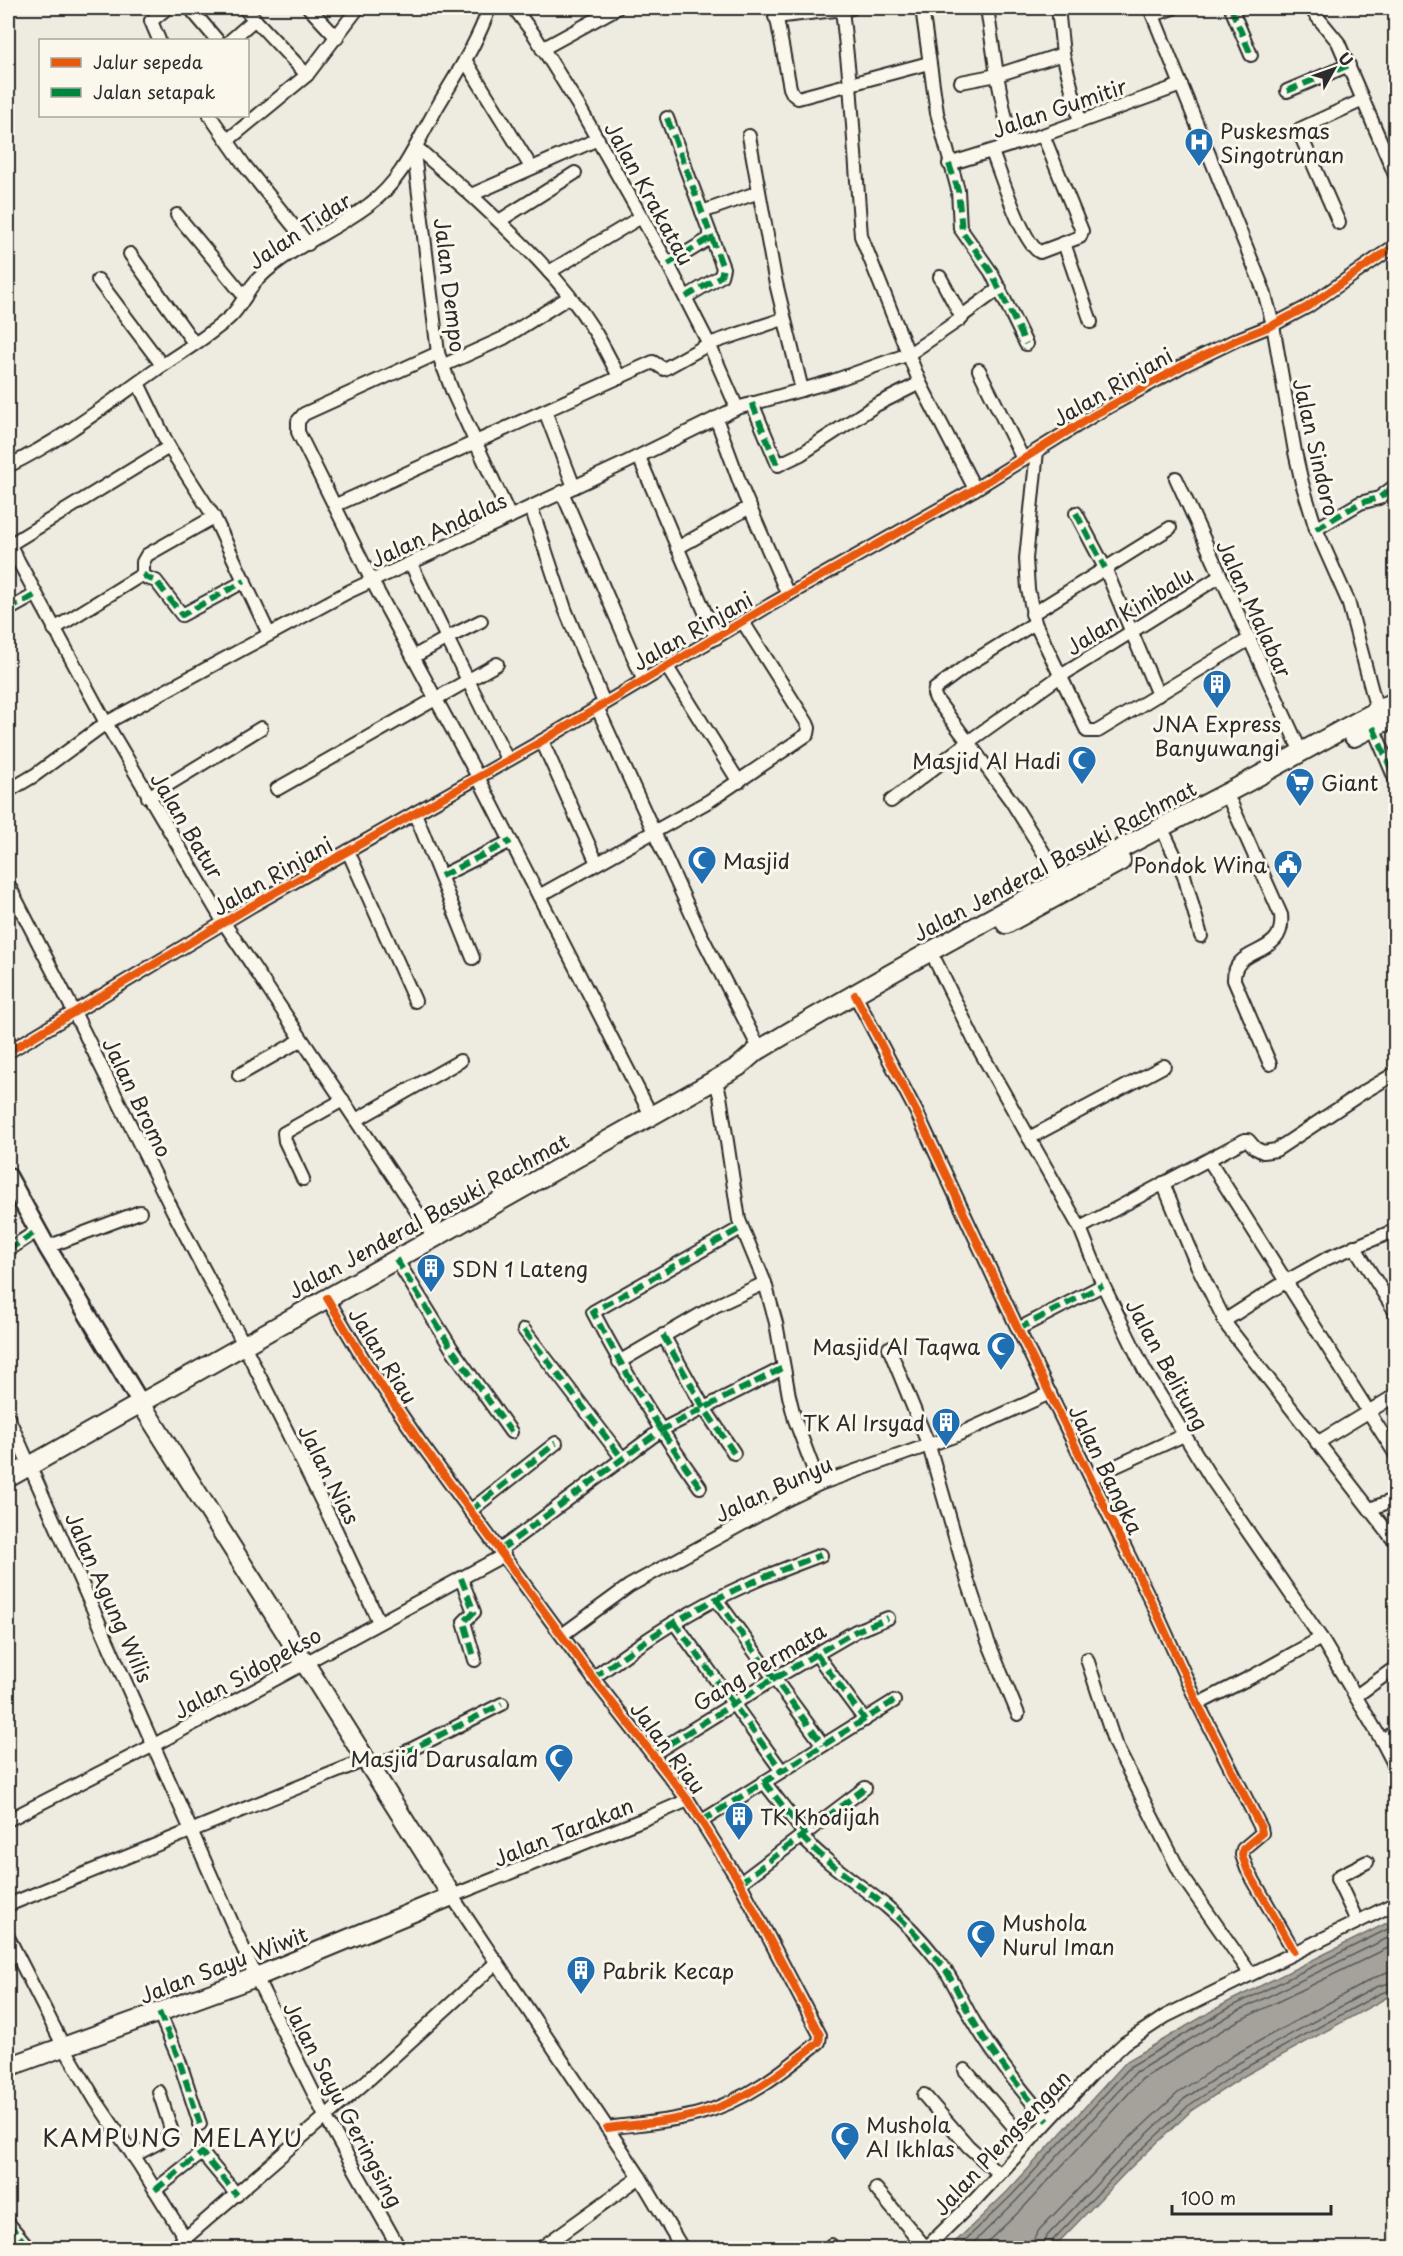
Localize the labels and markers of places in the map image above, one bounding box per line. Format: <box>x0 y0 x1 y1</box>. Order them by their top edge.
place label: Puskesmas Singotrunan <box>1220 114 1344 170</box>
hospital icon: Puskesmas Singotrunan <box>1183 126 1215 168</box>
building icon: JNA Express Banyuwangi <box>1201 668 1233 710</box>
place label: JNA Express Banyuwangi <box>1153 707 1281 763</box>
place label: Masjid Al Hadi <box>912 744 1061 776</box>
mosque icon: Masjid Al Hadi <box>1066 744 1098 786</box>
supermarket icon: Giant <box>1284 766 1316 808</box>
place label: Giant <box>1321 766 1378 798</box>
mosque icon: Masjid <box>686 844 718 886</box>
place label: Masjid <box>723 844 790 876</box>
place label: Pondok Wina <box>1134 848 1268 880</box>
public building icon: Pondok Wina <box>1272 848 1304 890</box>
building icon: SDN 1 Lateng <box>415 1252 447 1294</box>
place label: SDN 1 Lateng <box>452 1252 588 1284</box>
place label: Masjid Al Taqwa <box>812 1330 980 1362</box>
mosque icon: Masjid Al Taqwa <box>985 1330 1017 1372</box>
place label: TK Al Irsyad <box>803 1406 925 1438</box>
building icon: TK Al Irsyad <box>930 1406 962 1448</box>
place label: Masjid Darusalam <box>351 1742 538 1774</box>
mosque icon: Masjid Darusalam <box>543 1742 575 1784</box>
building icon: TK Khodijah <box>723 1800 755 1842</box>
place label: TK Khodijah <box>760 1800 880 1832</box>
place label: Mushola Nurul Iman <box>1002 1906 1115 1962</box>
mosque icon: Mushola Nurul Iman <box>965 1918 997 1960</box>
building icon: Pabrik Kecap <box>565 1954 597 1996</box>
place label: Pabrik Kecap <box>602 1954 734 1986</box>
place label: Mushola Al Ikhlas <box>866 2108 955 2164</box>
mosque icon: Mushola Al Ikhlas <box>829 2120 861 2162</box>

